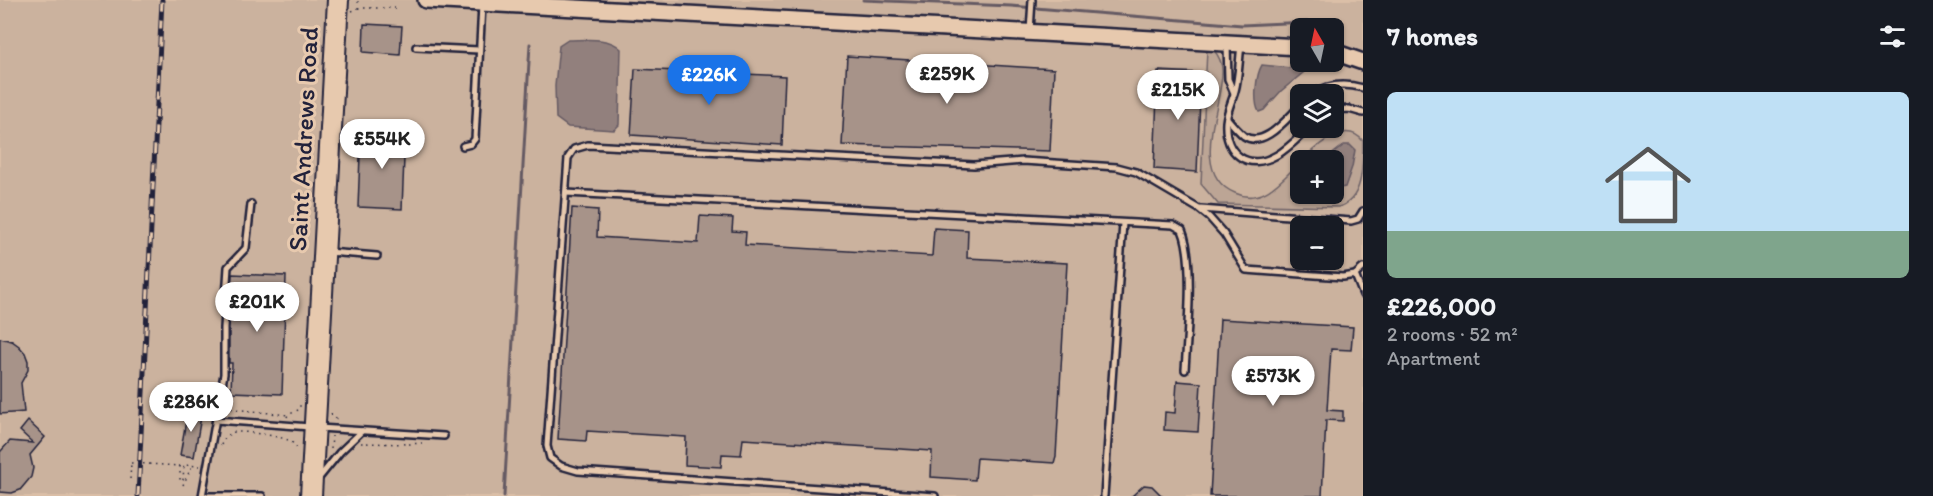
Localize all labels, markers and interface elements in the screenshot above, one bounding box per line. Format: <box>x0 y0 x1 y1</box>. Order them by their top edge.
north arrow <box>1290 18 1344 72</box>
map controls <box>1290 18 1344 270</box>
text: 7 homes <box>1387 20 1478 52</box>
icon: filters <box>1876 20 1909 53</box>
street label: Saint Andrews Road <box>281 26 325 252</box>
pin: £259K <box>905 54 989 105</box>
pin: £226K <box>667 55 751 106</box>
text: £259K <box>920 61 974 85</box>
text: £226K <box>681 62 737 86</box>
pin: £215K <box>1136 70 1220 121</box>
text: £215K <box>1151 77 1205 101</box>
button: layers <box>1290 84 1344 138</box>
pin: £554K <box>340 119 424 170</box>
text: £554K <box>354 126 410 150</box>
icon: home <box>1594 131 1702 239</box>
button: + <box>1290 150 1344 204</box>
button: − <box>1290 216 1344 270</box>
pin: £201K <box>215 282 299 333</box>
text: £201K <box>229 289 285 313</box>
text: £226,000 <box>1387 290 1496 322</box>
text: 2 rooms · 52 m² <box>1387 322 1518 346</box>
text: Apartment <box>1387 346 1480 370</box>
pin: £573K <box>1231 356 1315 407</box>
text: £573K <box>1246 363 1300 387</box>
pin: £286K <box>149 382 233 433</box>
text: £286K <box>163 389 219 413</box>

